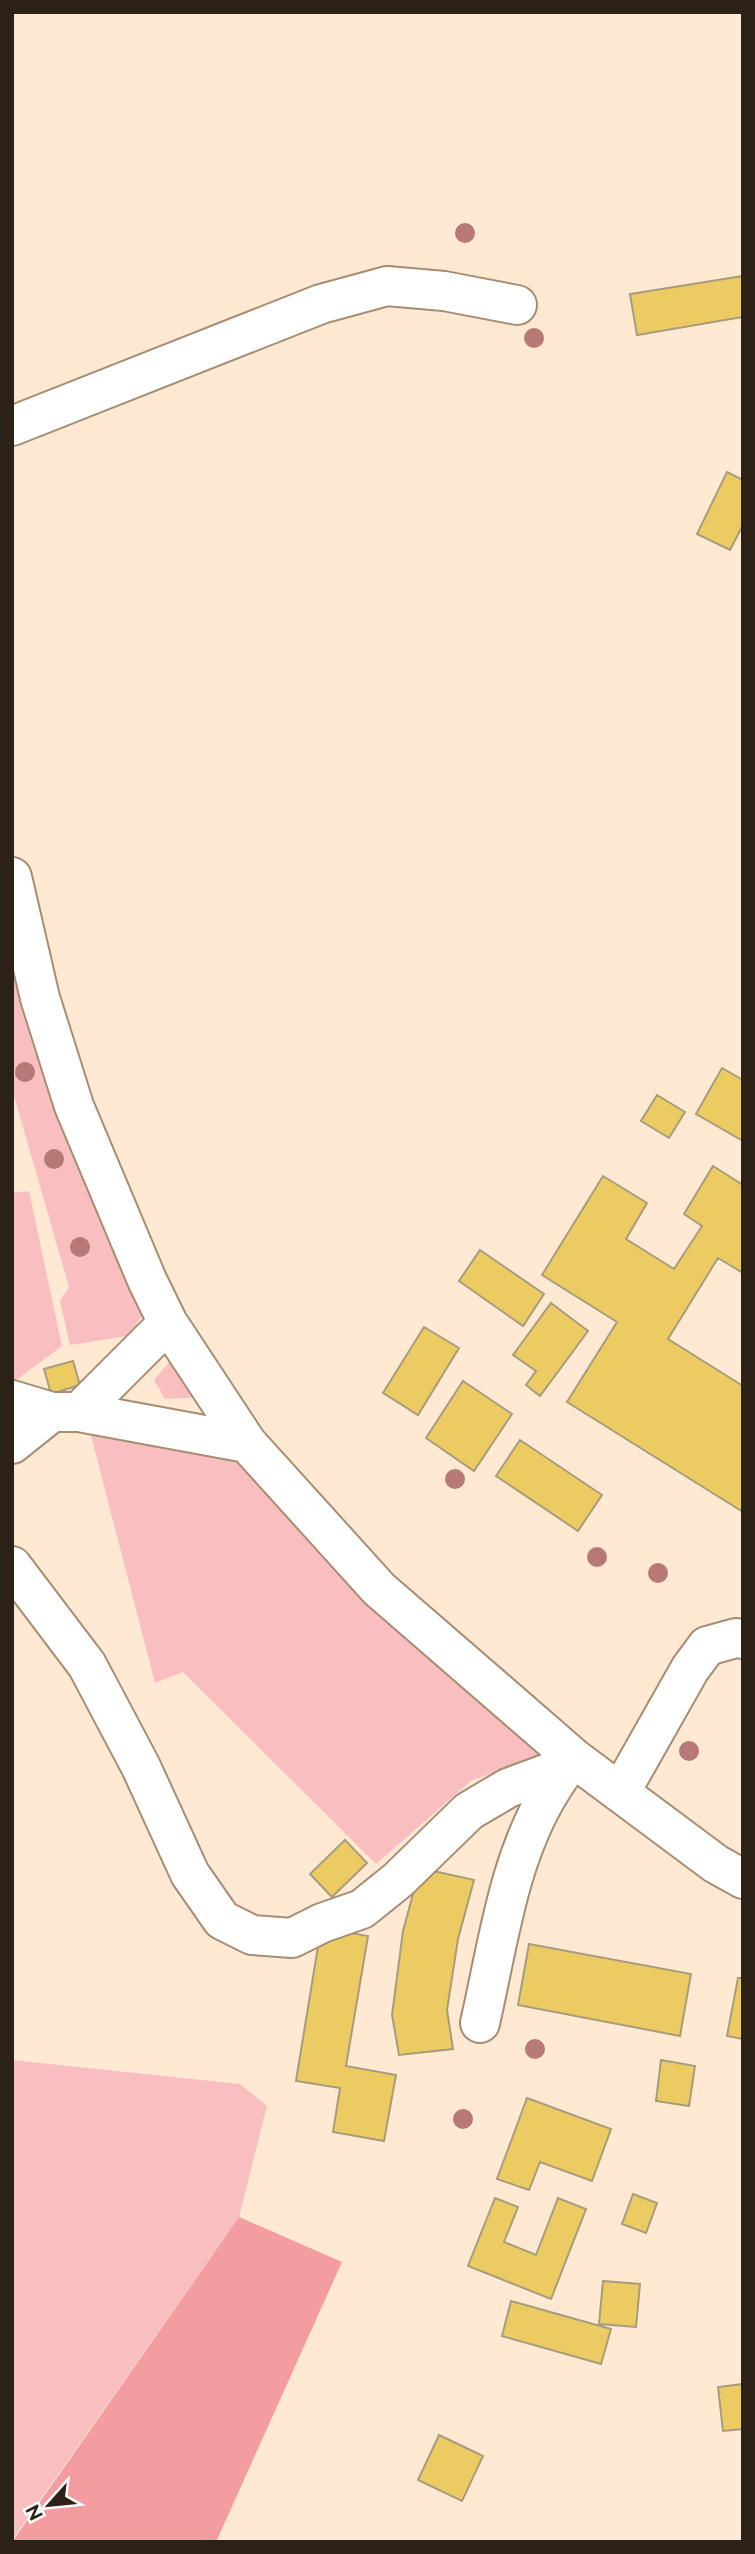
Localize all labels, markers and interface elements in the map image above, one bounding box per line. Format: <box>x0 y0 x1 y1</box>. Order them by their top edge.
north arrow <box>14 2470 84 2540</box>
text: N <box>21 2501 47 2524</box>

